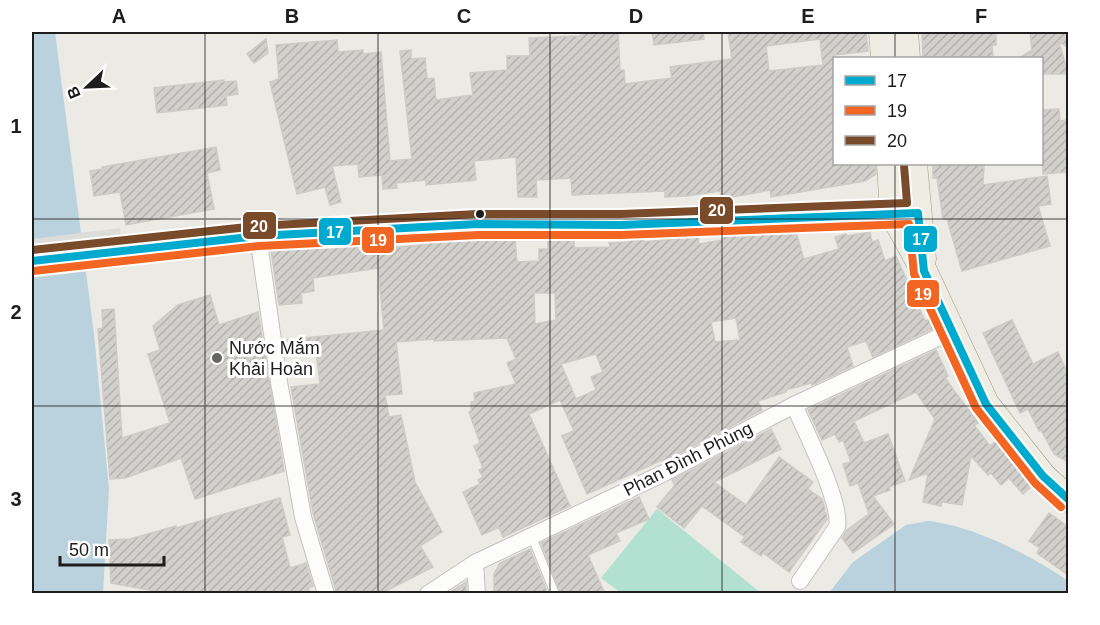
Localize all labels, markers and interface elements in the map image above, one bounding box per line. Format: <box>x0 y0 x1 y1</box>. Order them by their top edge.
text: A <box>112 5 126 27</box>
text: B <box>285 5 299 27</box>
text: C <box>457 5 471 27</box>
text: D <box>629 5 643 27</box>
text: E <box>801 5 815 27</box>
text: F <box>975 5 987 27</box>
north arrow <box>57 57 117 117</box>
legend <box>833 57 1043 165</box>
text: 17 <box>887 71 907 91</box>
text: B <box>64 84 84 101</box>
text: 19 <box>887 101 907 121</box>
text: 1 <box>10 115 22 137</box>
text: 20 <box>887 131 907 151</box>
line badge: 20 <box>699 196 734 225</box>
text: 20 <box>708 202 726 219</box>
unlabelled marker <box>474 208 486 220</box>
line badge: 20 <box>242 211 277 240</box>
line badge: 17 <box>318 217 352 246</box>
text: 20 <box>250 218 268 235</box>
text: 17 <box>326 224 344 241</box>
line badge: 17 <box>903 225 938 253</box>
line badge: 19 <box>361 226 395 254</box>
text: 17 <box>912 231 930 248</box>
text: 19 <box>369 232 387 249</box>
line badge: 19 <box>906 279 940 308</box>
text: 19 <box>914 286 932 303</box>
text: 2 <box>10 301 22 323</box>
place label: Nước Mắm Khải Hoàn <box>229 337 320 379</box>
marker: Nước Mắm Khải Hoàn <box>210 351 224 365</box>
street label: Phan Đình Phùng <box>620 418 756 500</box>
text: 3 <box>10 488 22 510</box>
scale bar <box>60 529 164 567</box>
text: 50 m <box>69 540 109 560</box>

